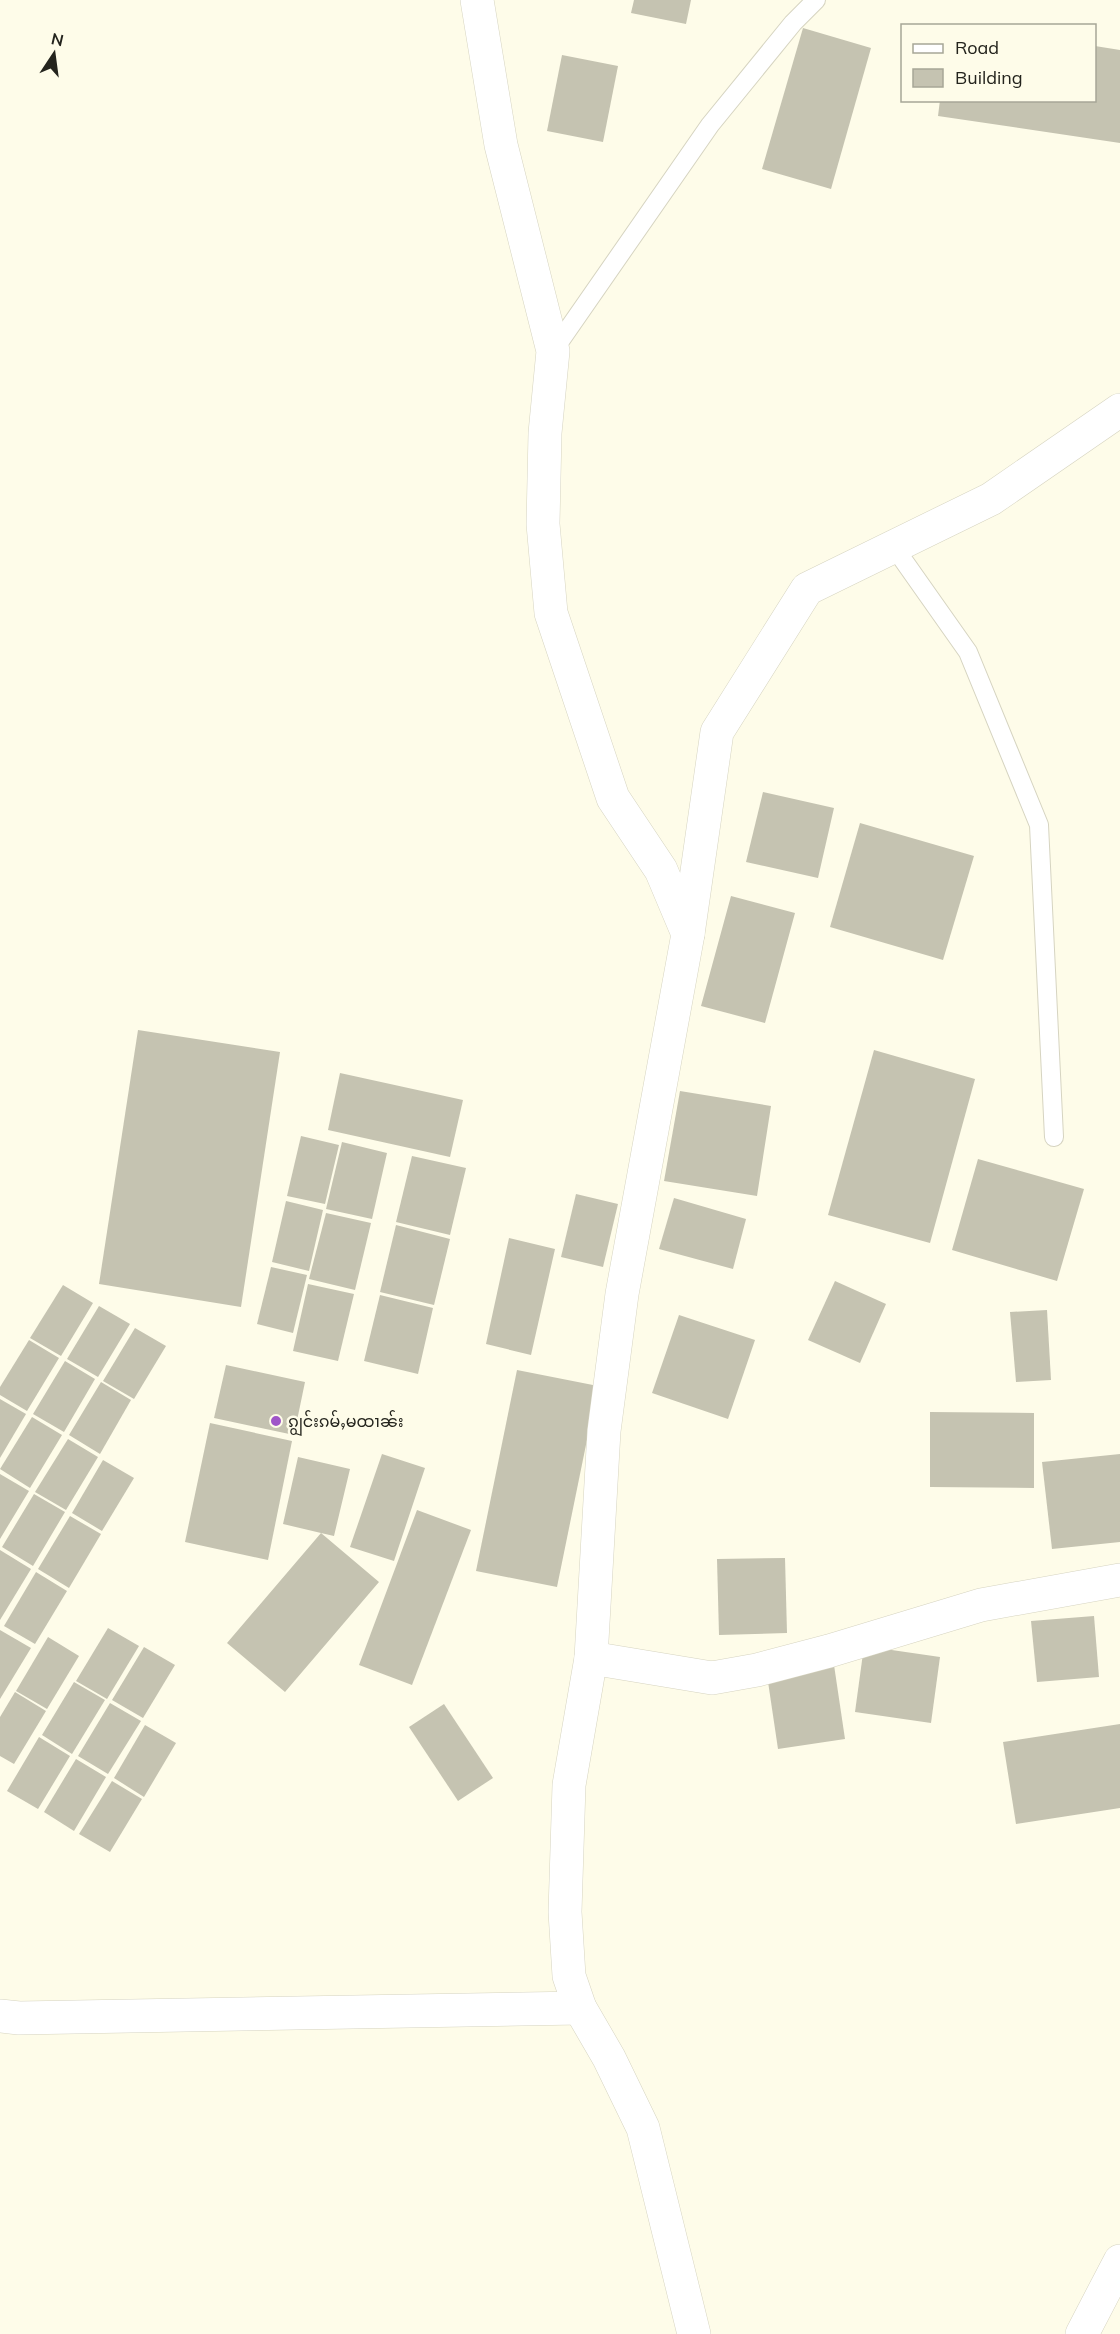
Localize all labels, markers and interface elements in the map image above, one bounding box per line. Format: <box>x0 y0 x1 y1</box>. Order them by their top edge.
north arrow <box>24 24 84 84</box>
legend <box>901 24 1096 102</box>
text: N <box>49 28 66 50</box>
text: Road <box>955 36 999 59</box>
text: Building <box>955 66 1023 89</box>
place label: ၵျွင်းၵမ်ႇမထၢၼ်း <box>288 1410 404 1437</box>
marker: ၵျွင်းၵမ်ႇမထၢၼ်း <box>269 1414 283 1428</box>

